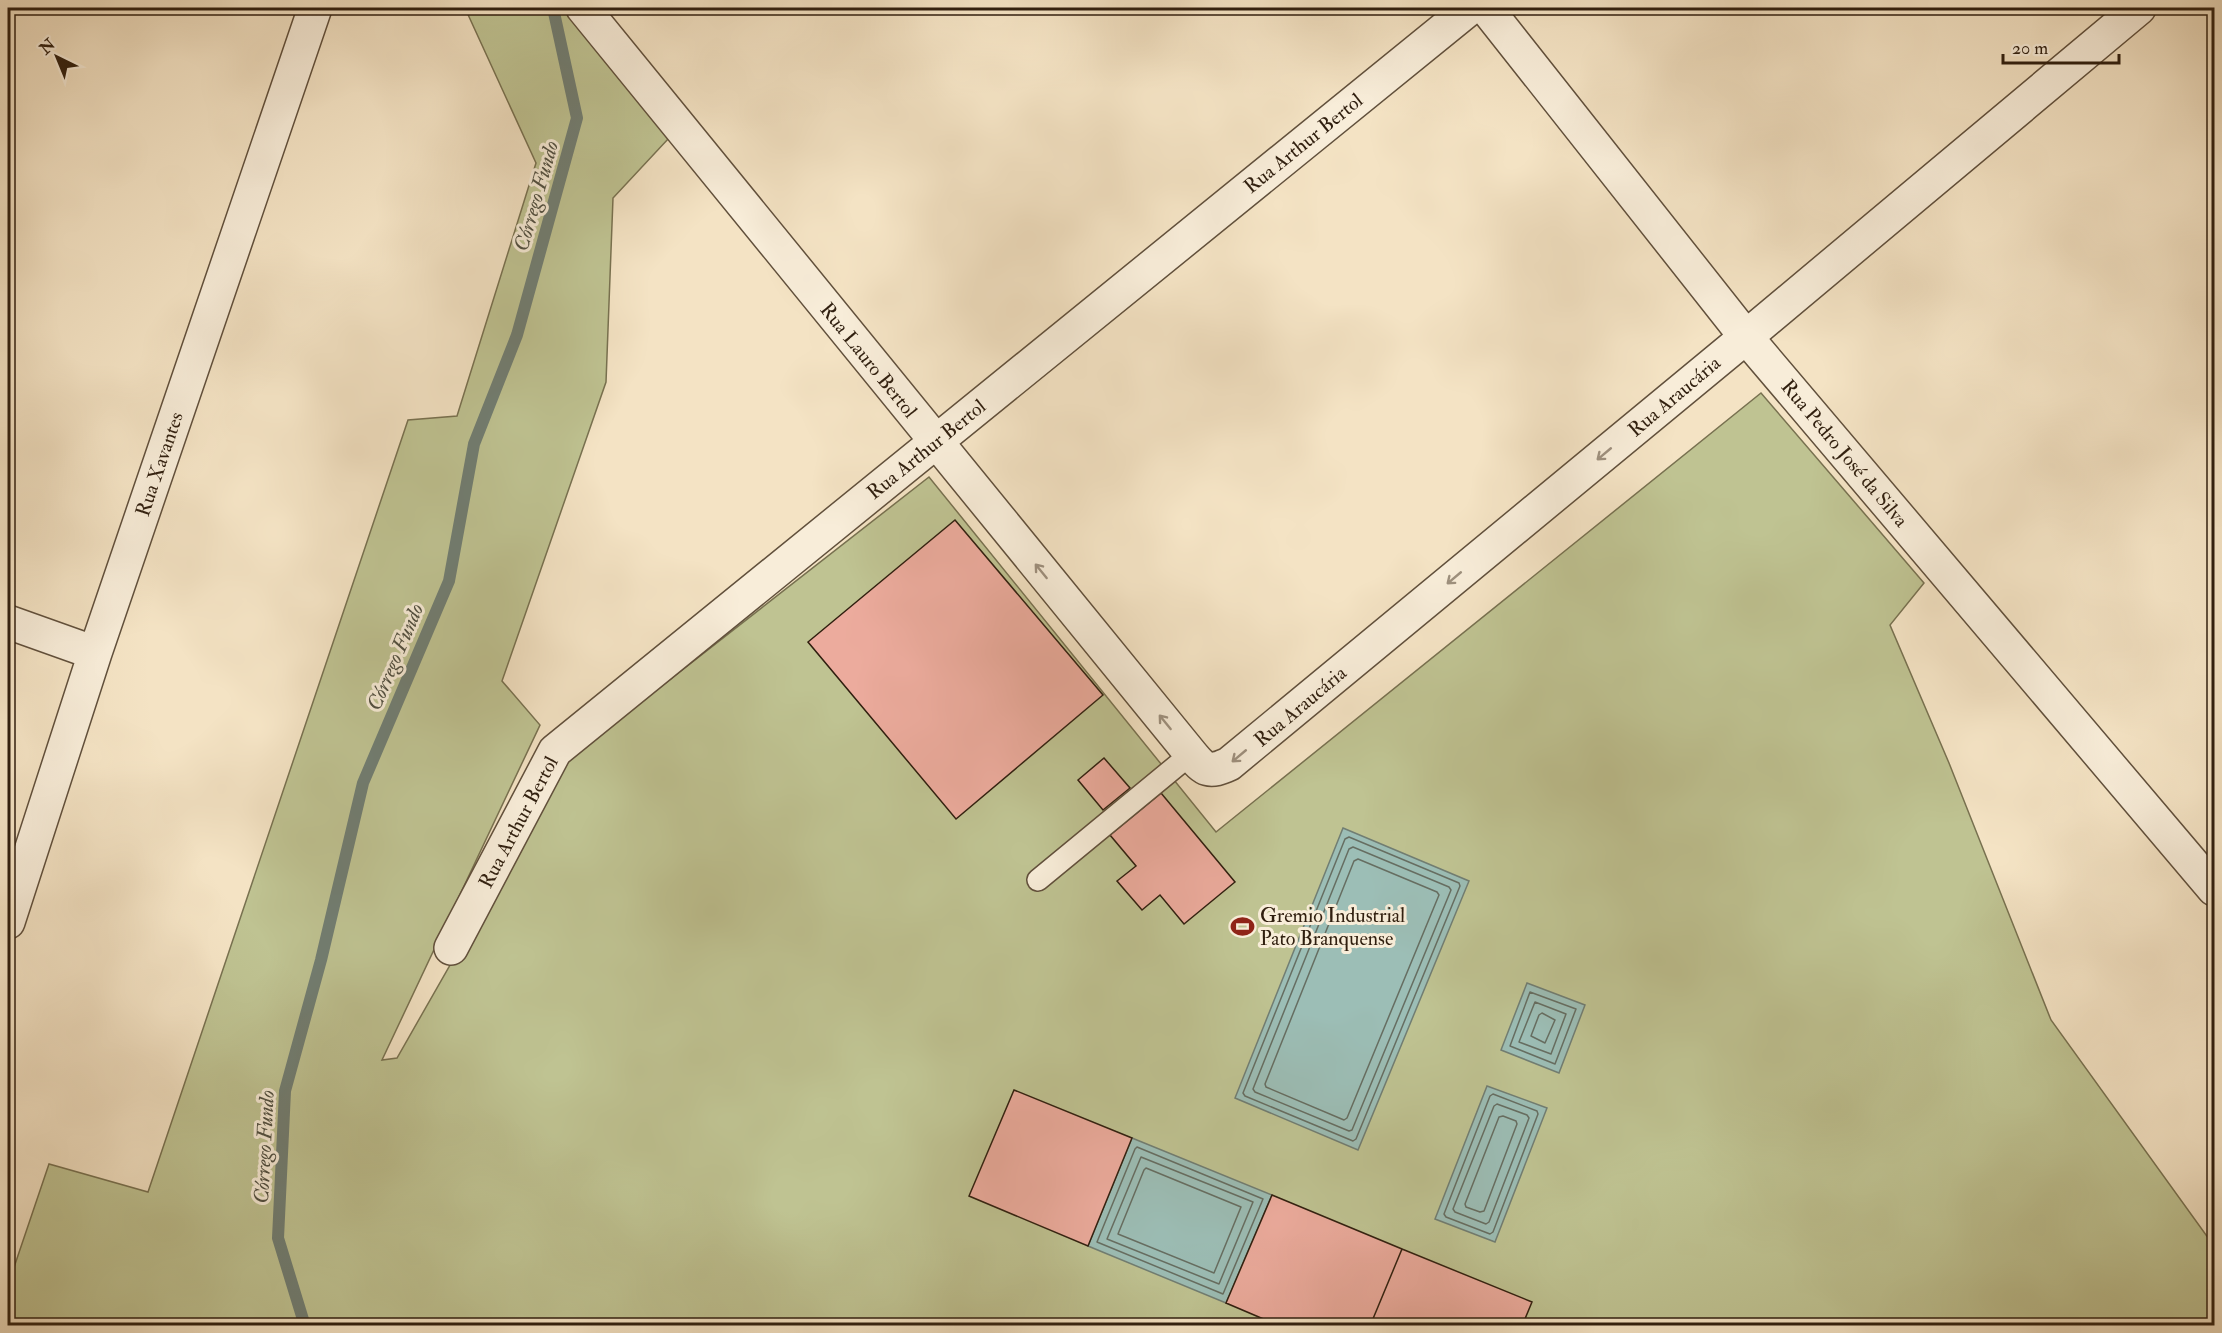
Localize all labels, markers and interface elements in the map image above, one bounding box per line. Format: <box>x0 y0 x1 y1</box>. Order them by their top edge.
north arrow <box>27 27 87 87</box>
scale bar <box>2003 27 2118 65</box>
text: N <box>35 34 60 60</box>
text: 20 m <box>2012 37 2048 60</box>
street label: Rua Arthur Bertol <box>1239 88 1368 199</box>
water label: Córrego Fundo <box>508 138 565 254</box>
street label: Rua Lauro Bertol <box>814 298 923 423</box>
street label: Rua Araucária <box>1623 350 1726 442</box>
street label: Rua Pedro José da Silva <box>1776 375 1914 533</box>
street label: Rua Arthur Bertol <box>862 394 991 505</box>
street label: Rua Xavantes <box>130 408 189 520</box>
one-way arrow <box>1597 447 1612 461</box>
one-way arrow <box>1035 563 1048 579</box>
one-way arrow <box>1446 572 1462 585</box>
water label: Córrego Fundo <box>361 600 430 715</box>
street label: Rua Araucária <box>1249 660 1352 752</box>
one-way arrow <box>1158 714 1171 730</box>
one-way arrow <box>1232 749 1247 763</box>
street label: Rua Arthur Bertol <box>473 752 564 893</box>
place label: Gremio Industrial Pato Branquense <box>1260 903 1405 951</box>
sports icon: Gremio Industrial Pato Branquense <box>1229 913 1255 939</box>
water label: Córrego Fundo <box>248 1090 281 1204</box>

